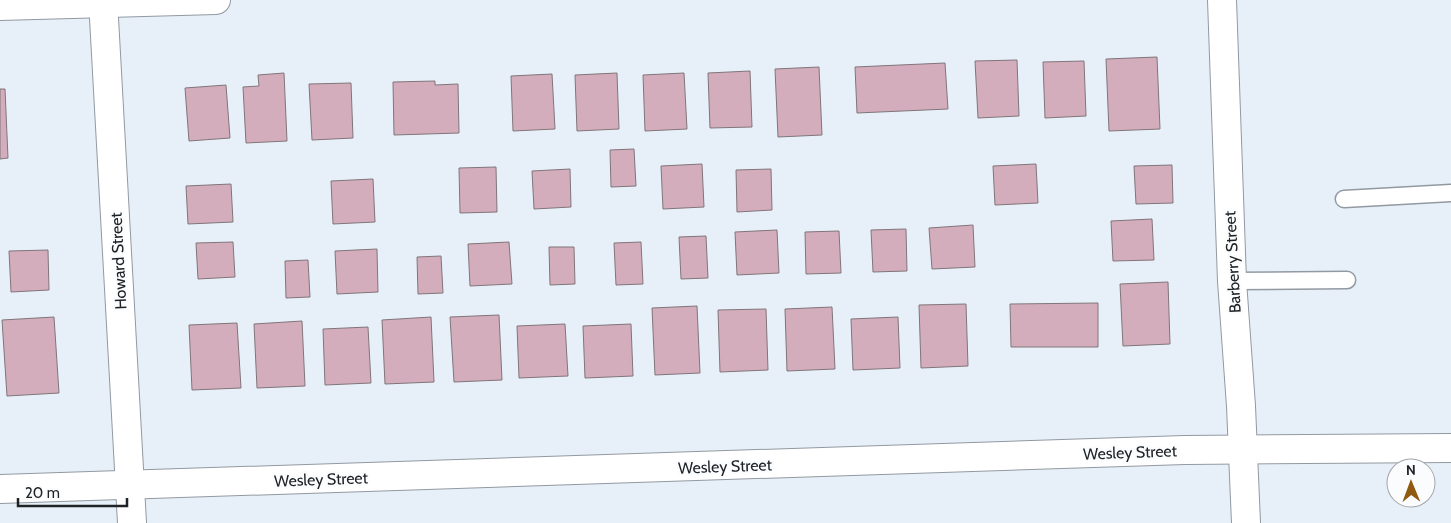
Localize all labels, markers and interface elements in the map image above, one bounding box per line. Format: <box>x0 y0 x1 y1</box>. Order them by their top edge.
street label: Barberry Street <box>1220 210 1245 314</box>
street label: Howard Street <box>106 211 131 310</box>
street label: Wesley Street <box>1083 441 1178 464</box>
street label: Wesley Street <box>678 455 773 478</box>
north arrow <box>1386 458 1436 508</box>
text: N <box>1406 461 1416 479</box>
street label: Wesley Street <box>274 468 369 491</box>
scale bar <box>18 476 126 508</box>
text: 20 m <box>25 484 60 502</box>

